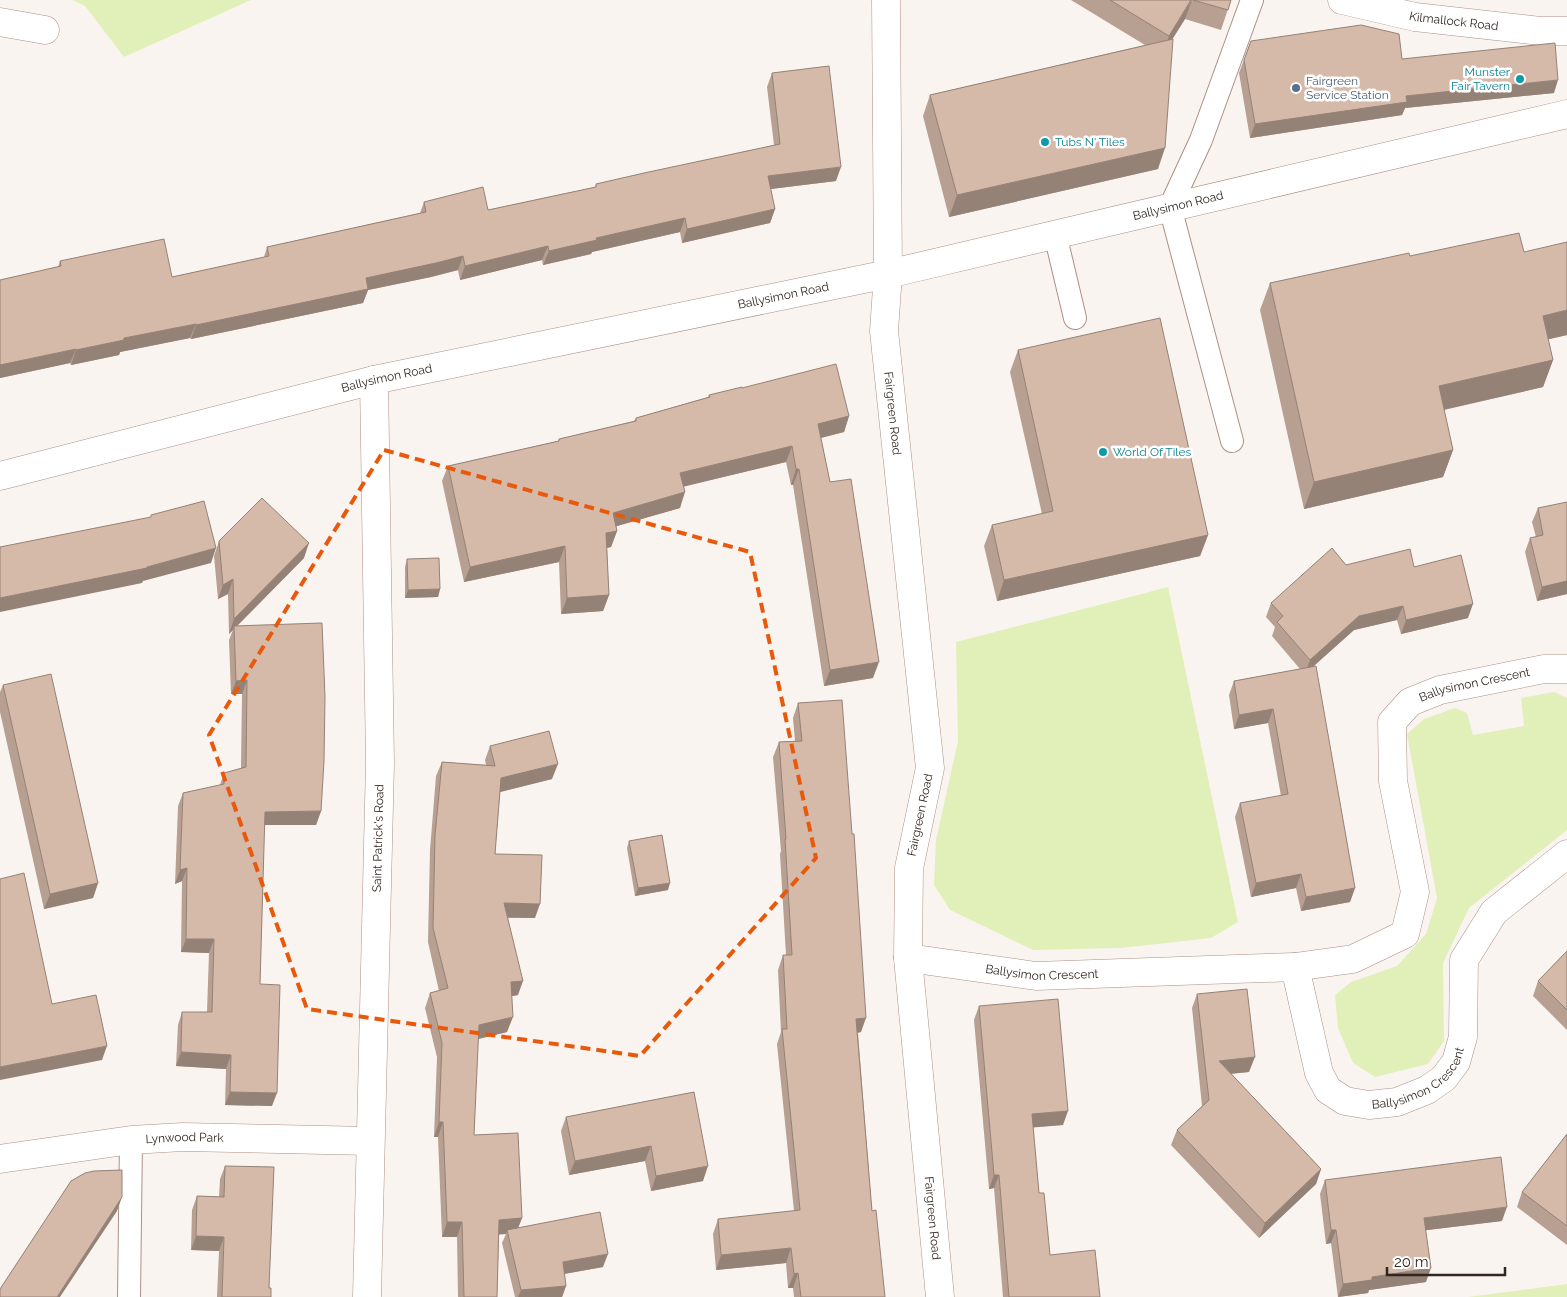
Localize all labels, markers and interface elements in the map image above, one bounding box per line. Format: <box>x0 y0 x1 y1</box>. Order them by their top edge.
street label: Kilmallock Road <box>1408 9 1499 33</box>
place label: Munster Fair Tavern <box>1451 65 1511 93</box>
marker: Munster Fair Tavern <box>1514 73 1526 85</box>
place label: Fairgreen Service Station <box>1306 74 1389 102</box>
marker: Fairgreen Service Station <box>1290 82 1302 94</box>
place label: Tubs N' Tiles <box>1055 135 1125 149</box>
marker: Tubs N' Tiles <box>1039 136 1051 148</box>
street label: Ballysimon Road <box>1131 188 1225 223</box>
street label: Ballysimon Road <box>736 279 830 312</box>
street label: Ballysimon Road <box>340 361 433 395</box>
street label: Fairgreen Road <box>881 371 904 456</box>
place label: World Of Tiles <box>1113 445 1192 459</box>
marker: World Of Tiles <box>1097 446 1109 458</box>
street label: Ballysimon Crescent <box>1417 665 1531 705</box>
street label: Fairgreen Road <box>904 773 936 857</box>
street label: Saint Patrick's Road <box>370 784 386 892</box>
street label: Ballysimon Crescent <box>984 962 1099 983</box>
street label: Ballysimon Crescent <box>1371 1046 1467 1112</box>
street label: Lynwood Park <box>145 1130 224 1146</box>
street label: Fairgreen Road <box>922 1176 943 1261</box>
scale bar <box>1387 1244 1504 1276</box>
text: 20 m <box>1394 1253 1429 1271</box>

